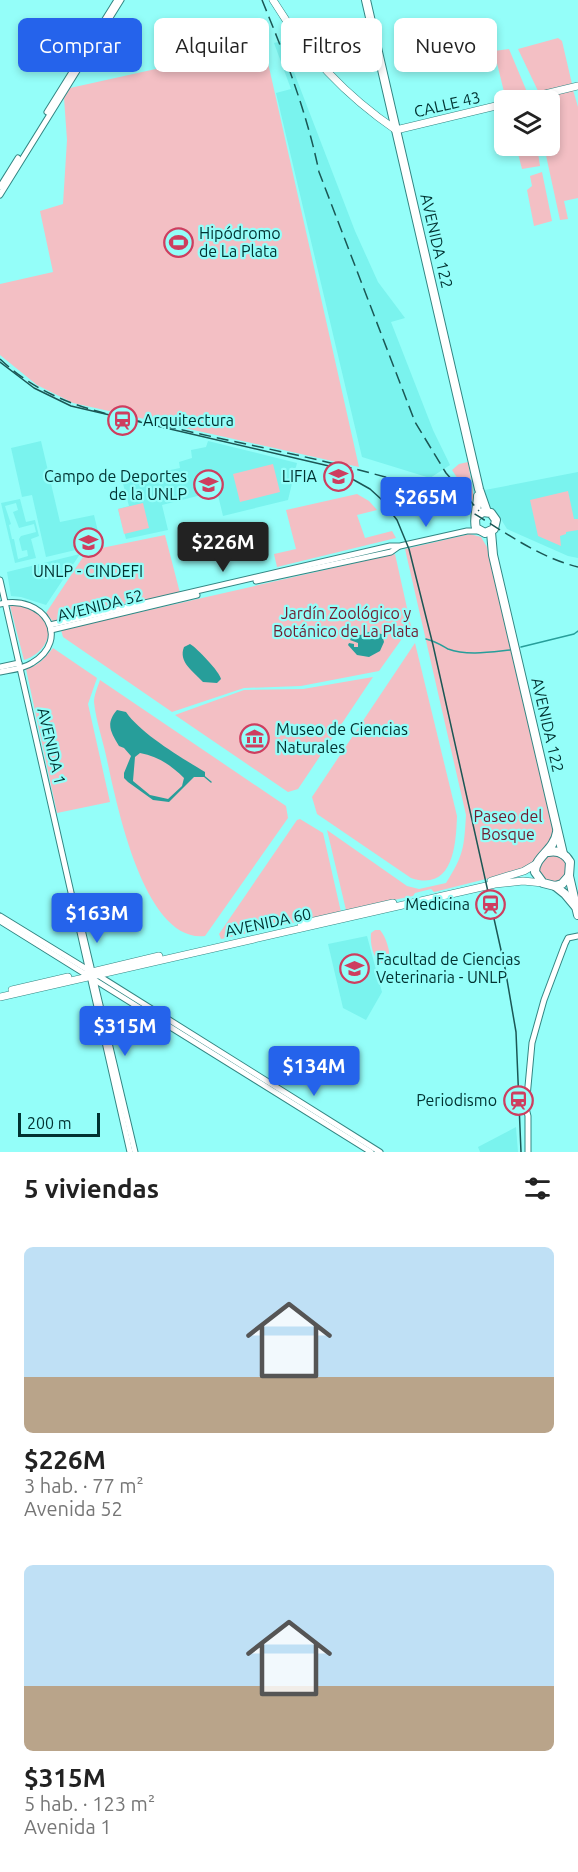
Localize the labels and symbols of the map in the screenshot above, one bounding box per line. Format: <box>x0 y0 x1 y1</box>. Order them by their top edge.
street label: CALLE 43 <box>412 88 482 120</box>
street label: AVENIDA 122 <box>417 192 457 290</box>
place label: Hipódromo de La Plata <box>199 224 281 260</box>
sports icon: Hipódromo de La Plata <box>162 226 194 258</box>
station icon: Arquitectura <box>106 404 138 436</box>
place label: Arquitectura <box>143 411 234 429</box>
school or university icon: LIFIA <box>322 460 354 492</box>
place label: Campo de Deportes de la UNLP <box>44 467 187 503</box>
place label: LIFIA <box>282 467 318 485</box>
school or university icon: Campo de Deportes de la UNLP <box>192 469 224 501</box>
pin: $265M <box>384 477 468 528</box>
pin: $226M <box>181 522 265 573</box>
school or university icon: UNLP - CINDEFI <box>72 527 104 559</box>
place label: UNLP - CINDEFI <box>33 562 143 580</box>
street label: AVENIDA 52 <box>55 586 145 624</box>
park label: Jardín Zoológico y Botánico de La Plata <box>273 604 419 640</box>
street label: AVENIDA 122 <box>528 676 568 774</box>
street label: AVENIDA 1 <box>34 706 70 786</box>
place label: Museo de Ciencias Naturales <box>276 720 408 756</box>
museum icon: Museo de Ciencias Naturales <box>239 722 271 754</box>
park label: Paseo del Bosque <box>474 807 542 843</box>
station icon: Medicina <box>475 888 507 920</box>
pin: $163M <box>55 893 139 944</box>
place label: Medicina <box>405 895 470 913</box>
street label: AVENIDA 60 <box>223 904 313 940</box>
place label: Facultad de Ciencias Veterinaria - UNLP <box>376 950 520 986</box>
school or university icon: Facultad de Ciencias Veterinaria - UNLP <box>339 952 371 984</box>
pin: $315M <box>83 1006 167 1057</box>
pin: $134M <box>272 1046 356 1097</box>
station icon: Periodismo <box>502 1084 534 1116</box>
place label: Periodismo <box>416 1091 497 1109</box>
scale bar <box>18 1110 100 1138</box>

